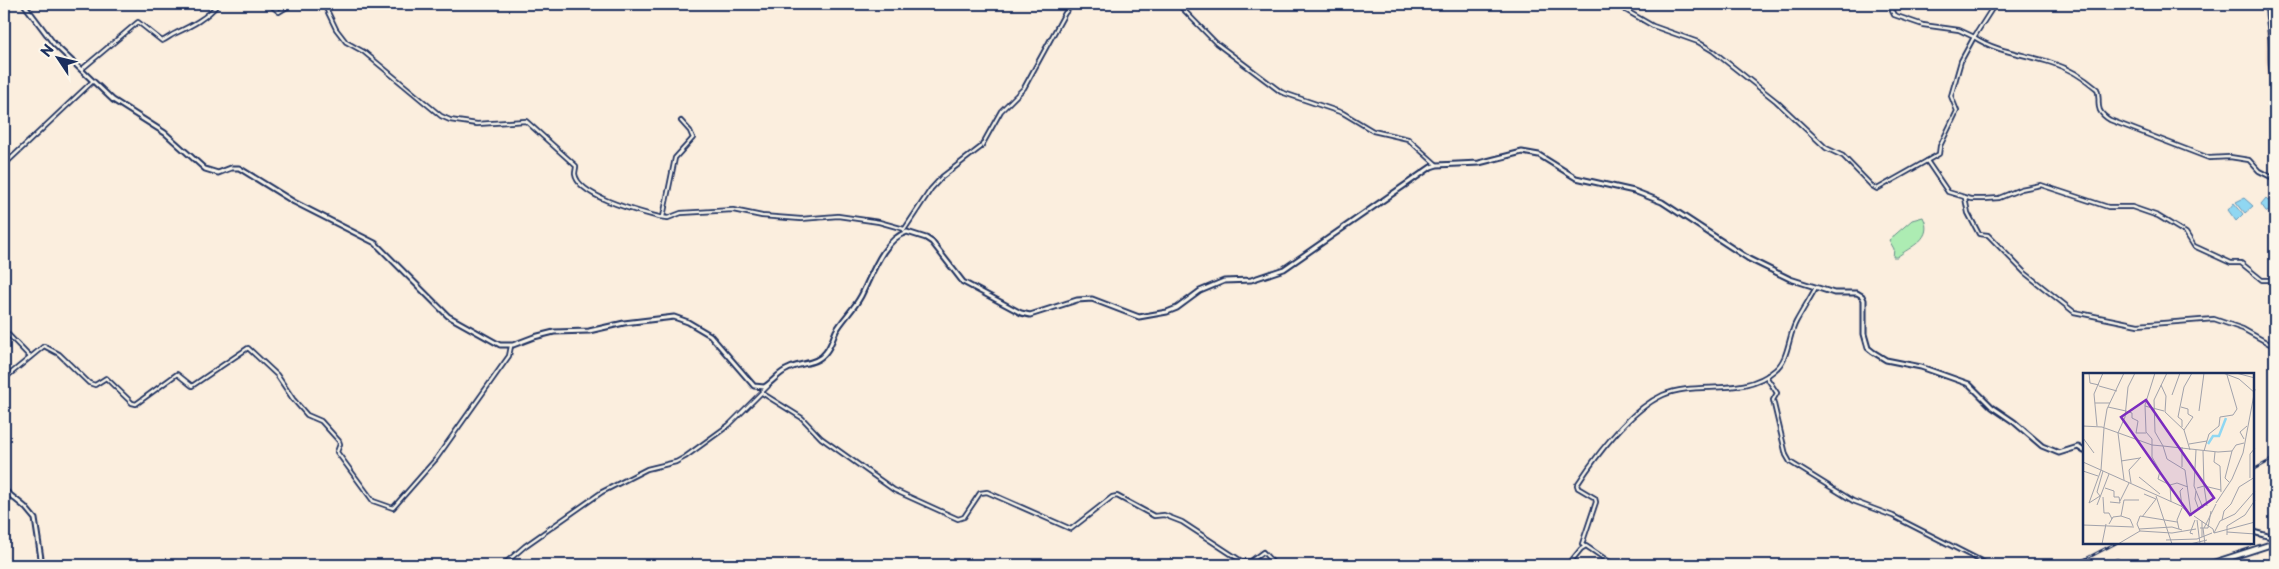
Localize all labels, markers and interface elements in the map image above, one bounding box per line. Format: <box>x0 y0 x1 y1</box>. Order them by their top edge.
north arrow <box>32 32 82 82</box>
text: N <box>35 40 59 61</box>
inset map <box>2083 373 2254 544</box>

